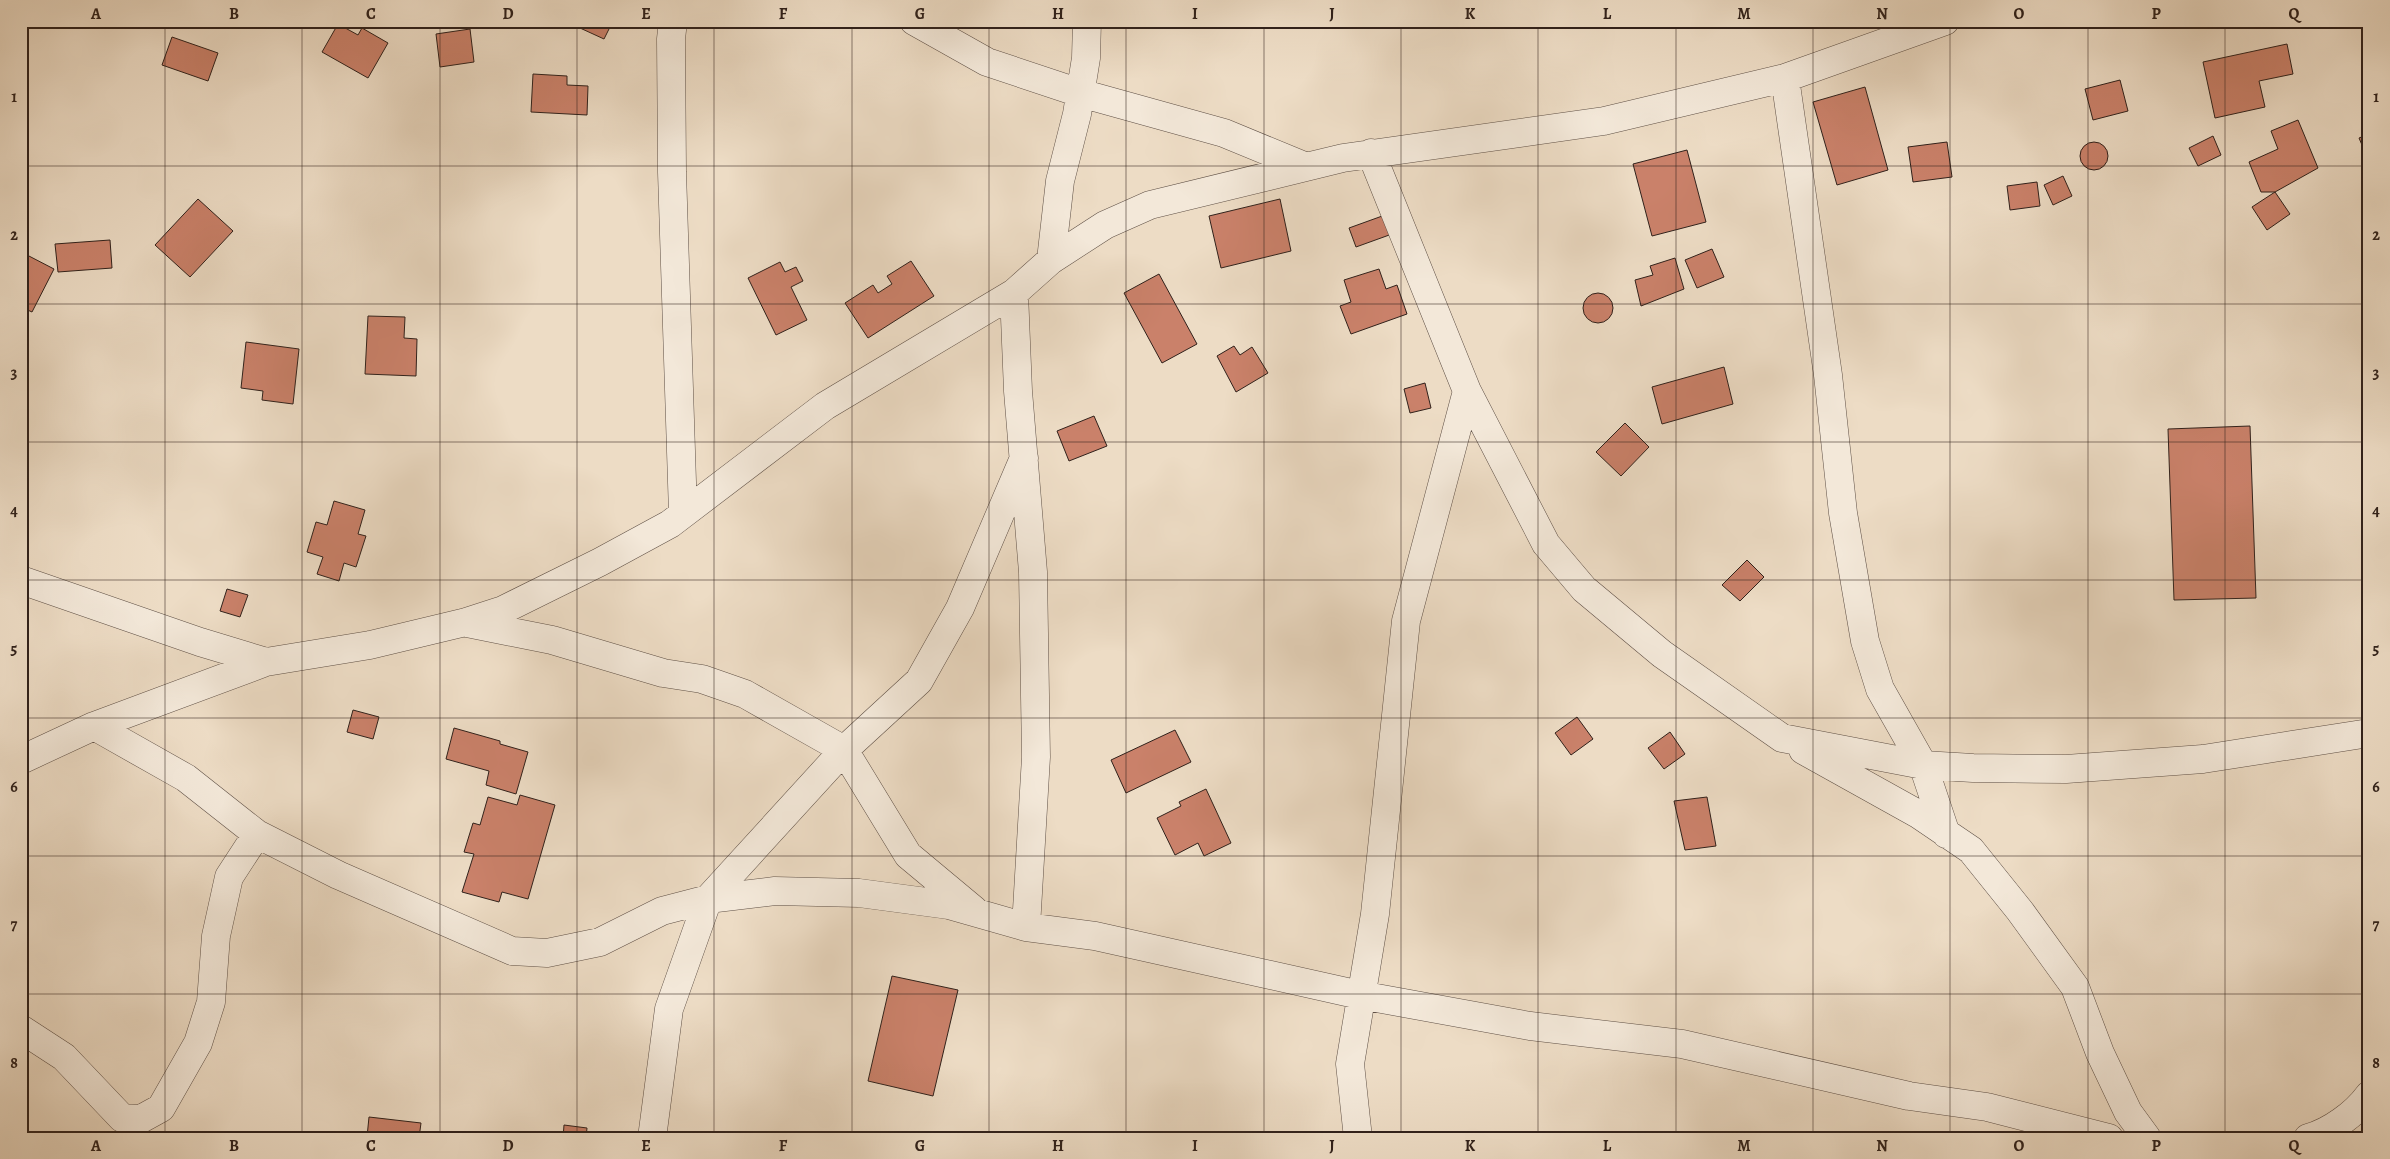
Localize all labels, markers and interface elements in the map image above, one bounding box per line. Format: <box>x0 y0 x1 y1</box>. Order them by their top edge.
text: A <box>90 3 102 25</box>
text: B <box>229 3 239 25</box>
text: C <box>366 3 376 25</box>
text: D <box>502 3 514 25</box>
text: E <box>641 3 651 25</box>
text: F <box>779 3 788 25</box>
text: G <box>915 3 925 25</box>
text: H <box>1052 3 1064 25</box>
text: I <box>1192 3 1198 25</box>
text: J <box>1329 3 1335 25</box>
text: K <box>1465 3 1476 25</box>
text: L <box>1603 3 1612 25</box>
text: M <box>1737 3 1751 25</box>
text: N <box>1876 3 1888 25</box>
text: O <box>2014 3 2025 25</box>
text: P <box>2151 3 2161 25</box>
text: Q <box>2289 3 2303 25</box>
text: 1 <box>11 86 17 108</box>
text: 1 <box>2373 86 2379 108</box>
text: 2 <box>10 224 18 246</box>
text: 2 <box>2372 224 2380 246</box>
text: 3 <box>11 362 18 384</box>
text: 3 <box>2373 362 2380 384</box>
text: 4 <box>10 500 18 522</box>
text: 4 <box>2372 500 2380 522</box>
text: 5 <box>11 638 18 660</box>
text: 5 <box>2373 638 2380 660</box>
text: 6 <box>10 776 18 798</box>
text: 6 <box>2372 776 2380 798</box>
text: 7 <box>11 914 18 936</box>
text: 7 <box>2373 914 2380 936</box>
text: 8 <box>10 1052 18 1074</box>
text: 8 <box>2372 1052 2380 1074</box>
text: A <box>90 1135 102 1157</box>
text: B <box>229 1135 239 1157</box>
text: C <box>366 1135 376 1157</box>
text: D <box>502 1135 514 1157</box>
text: E <box>641 1135 651 1157</box>
text: F <box>779 1135 788 1157</box>
text: G <box>915 1135 925 1157</box>
text: H <box>1052 1135 1064 1157</box>
text: I <box>1192 1135 1198 1157</box>
text: J <box>1329 1135 1335 1157</box>
text: K <box>1465 1135 1476 1157</box>
text: L <box>1603 1135 1612 1157</box>
text: M <box>1737 1135 1751 1157</box>
text: N <box>1876 1135 1888 1157</box>
text: O <box>2014 1135 2025 1157</box>
text: P <box>2151 1135 2161 1157</box>
text: Q <box>2289 1135 2303 1157</box>

